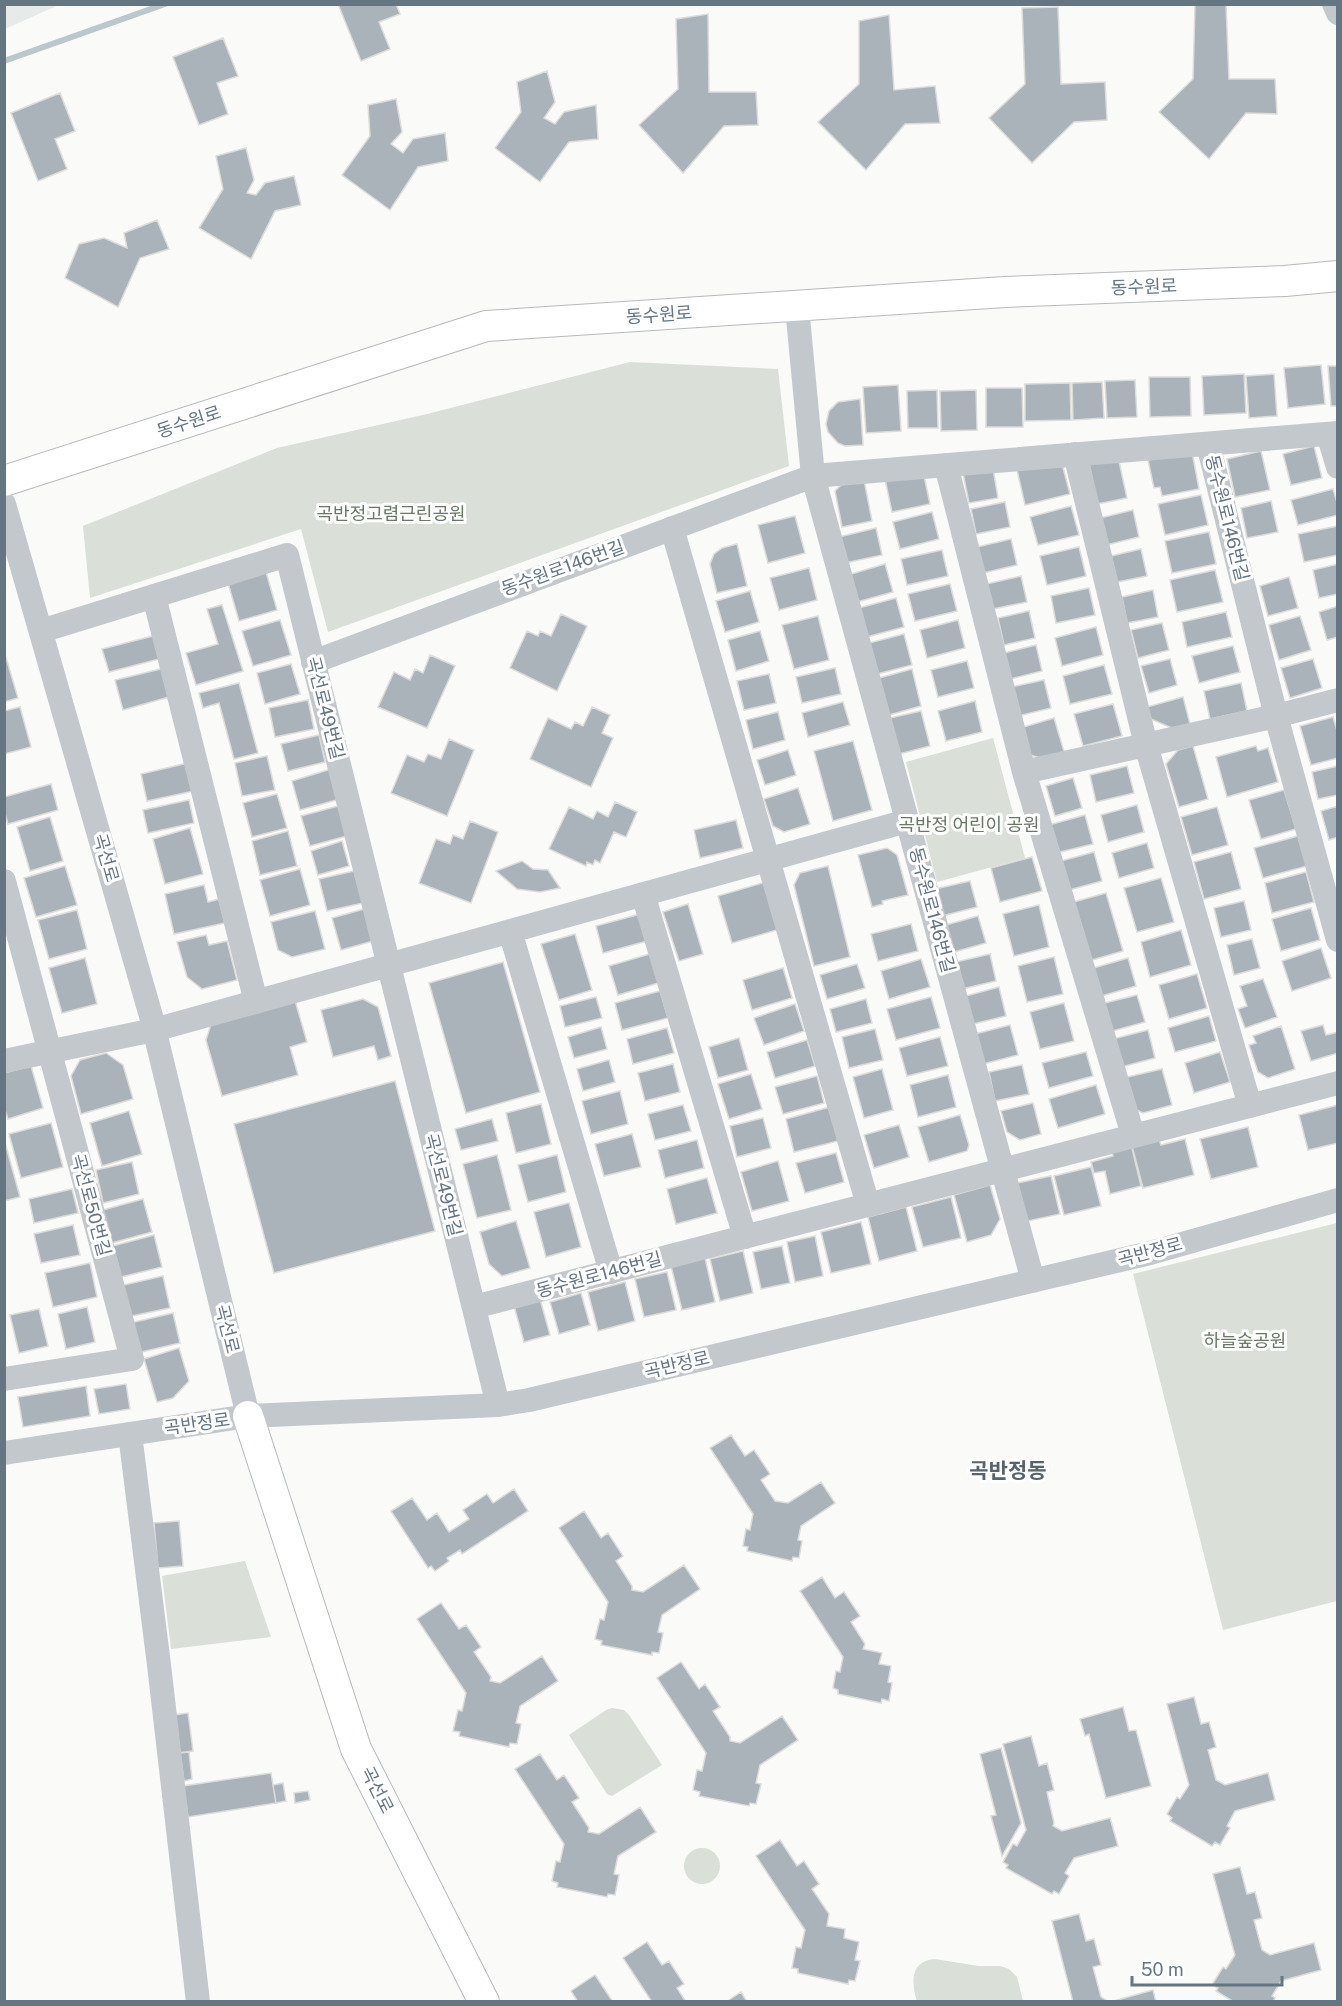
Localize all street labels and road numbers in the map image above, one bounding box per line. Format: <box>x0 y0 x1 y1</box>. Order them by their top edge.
street label: 동수원로 <box>1111 275 1177 298</box>
street label: 동수원로 <box>625 302 693 327</box>
street label: 동수원로 <box>154 401 224 442</box>
street label: 동수원로146번길 <box>1202 453 1253 583</box>
street label: 동수원로146번길 <box>499 536 627 599</box>
street label: 곡선로49번길 <box>303 654 348 762</box>
street label: 곡선로 <box>90 831 123 885</box>
street label: 동수원로146번길 <box>906 845 959 975</box>
street label: 곡선로49번길 <box>421 1131 466 1239</box>
street label: 곡선로50번길 <box>68 1151 115 1258</box>
street label: 곡반정로 <box>1115 1233 1185 1270</box>
street label: 동수원로146번길 <box>534 1248 664 1301</box>
street label: 곡선로 <box>211 1302 244 1356</box>
street label: 곡반정로 <box>642 1347 712 1382</box>
street label: 곡반정로 <box>163 1408 231 1439</box>
street label: 곡선로 <box>357 1763 398 1817</box>

